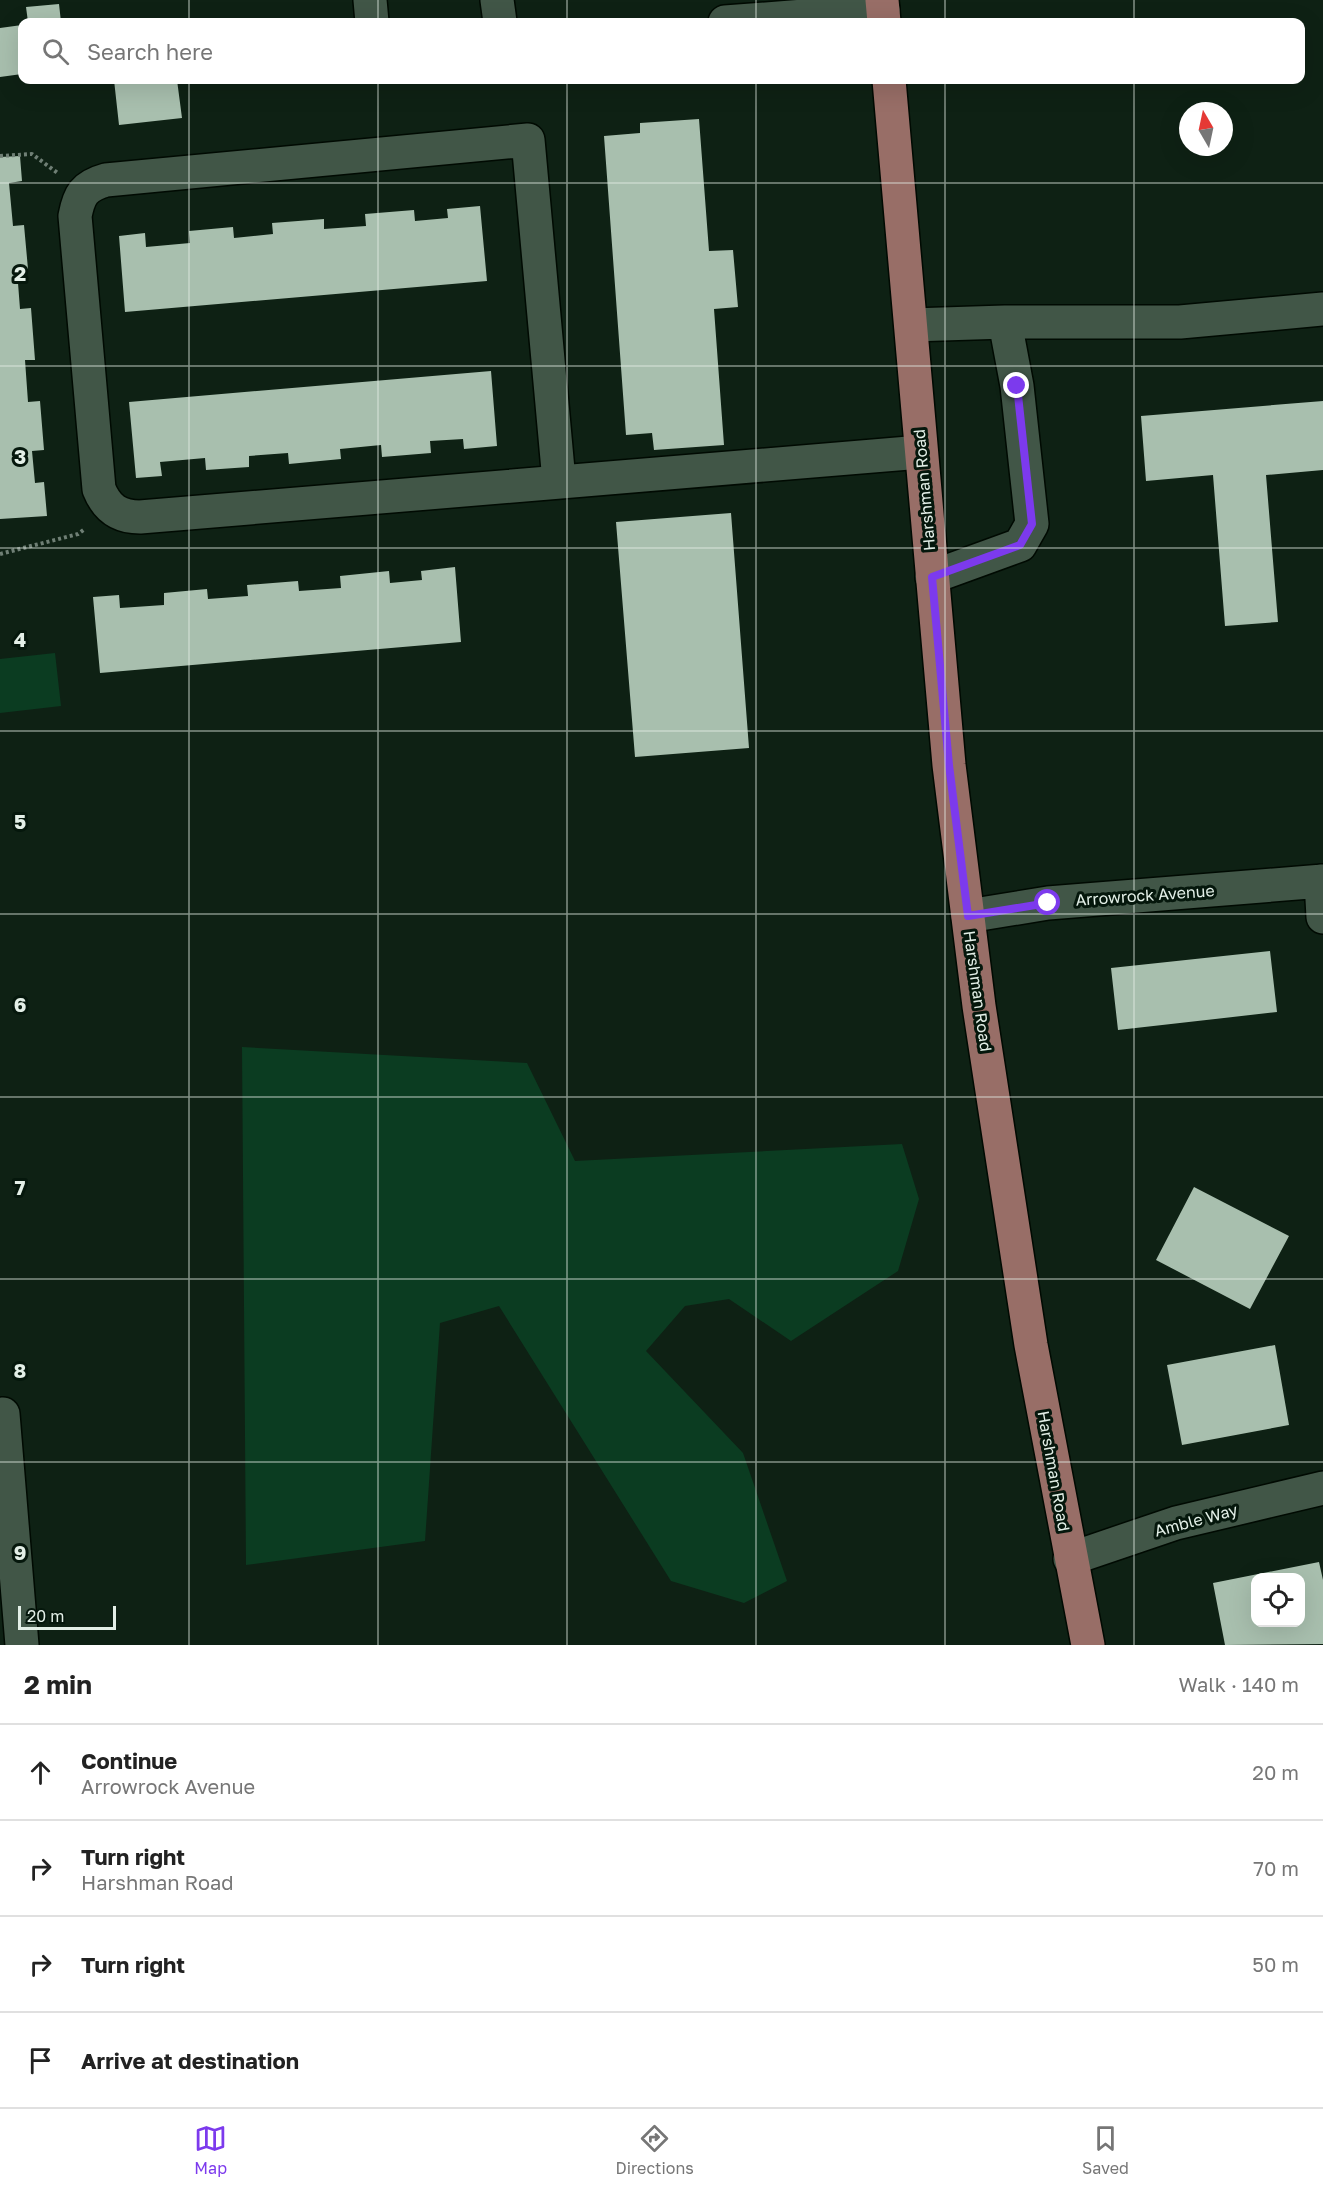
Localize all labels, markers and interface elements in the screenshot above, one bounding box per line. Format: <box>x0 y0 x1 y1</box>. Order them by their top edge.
search box <box>18 18 1305 84</box>
icon: search <box>39 35 72 68</box>
text: Search here <box>87 38 213 65</box>
north arrow <box>1179 102 1233 156</box>
text: 2 <box>14 261 26 285</box>
route end <box>1003 372 1029 398</box>
street label: Harshman Road <box>909 428 939 552</box>
text: 3 <box>14 444 26 468</box>
text: 4 <box>14 627 26 651</box>
text: 5 <box>14 809 26 833</box>
street label: Arrowrock Avenue <box>1075 880 1215 910</box>
route start <box>1034 889 1060 915</box>
street label: Harshman Road <box>960 929 996 1053</box>
text: 6 <box>14 992 26 1016</box>
text: 7 <box>15 1175 26 1199</box>
text: 8 <box>14 1358 26 1382</box>
street label: Harshman Road <box>1034 1409 1074 1533</box>
street label: Amble Way <box>1152 1499 1240 1541</box>
text: 9 <box>14 1540 26 1564</box>
map controls <box>1251 1573 1305 1627</box>
button: locate <box>1251 1573 1305 1627</box>
scale bar <box>18 1603 116 1630</box>
text: 20 m <box>27 1606 64 1626</box>
text: 2 min <box>24 1669 92 1700</box>
text: Walk · 140 m <box>1179 1672 1299 1696</box>
text: Continue <box>81 1747 177 1774</box>
icon: ahead <box>24 1756 57 1789</box>
text: 20 m <box>1252 1760 1299 1784</box>
text: Arrowrock Avenue <box>81 1774 255 1798</box>
text: Turn right <box>81 1843 185 1870</box>
icon: right <box>24 1852 57 1885</box>
text: 70 m <box>1253 1856 1299 1880</box>
text: Harshman Road <box>81 1870 234 1894</box>
icon: right <box>24 1948 57 1981</box>
text: Turn right <box>81 1951 185 1978</box>
text: 50 m <box>1252 1952 1299 1976</box>
icon: arrive <box>24 2044 57 2077</box>
text: Arrive at destination <box>81 2047 299 2074</box>
tab: Map <box>194 2122 227 2178</box>
tab: Directions <box>616 2122 694 2178</box>
tab: Saved <box>1082 2122 1129 2178</box>

